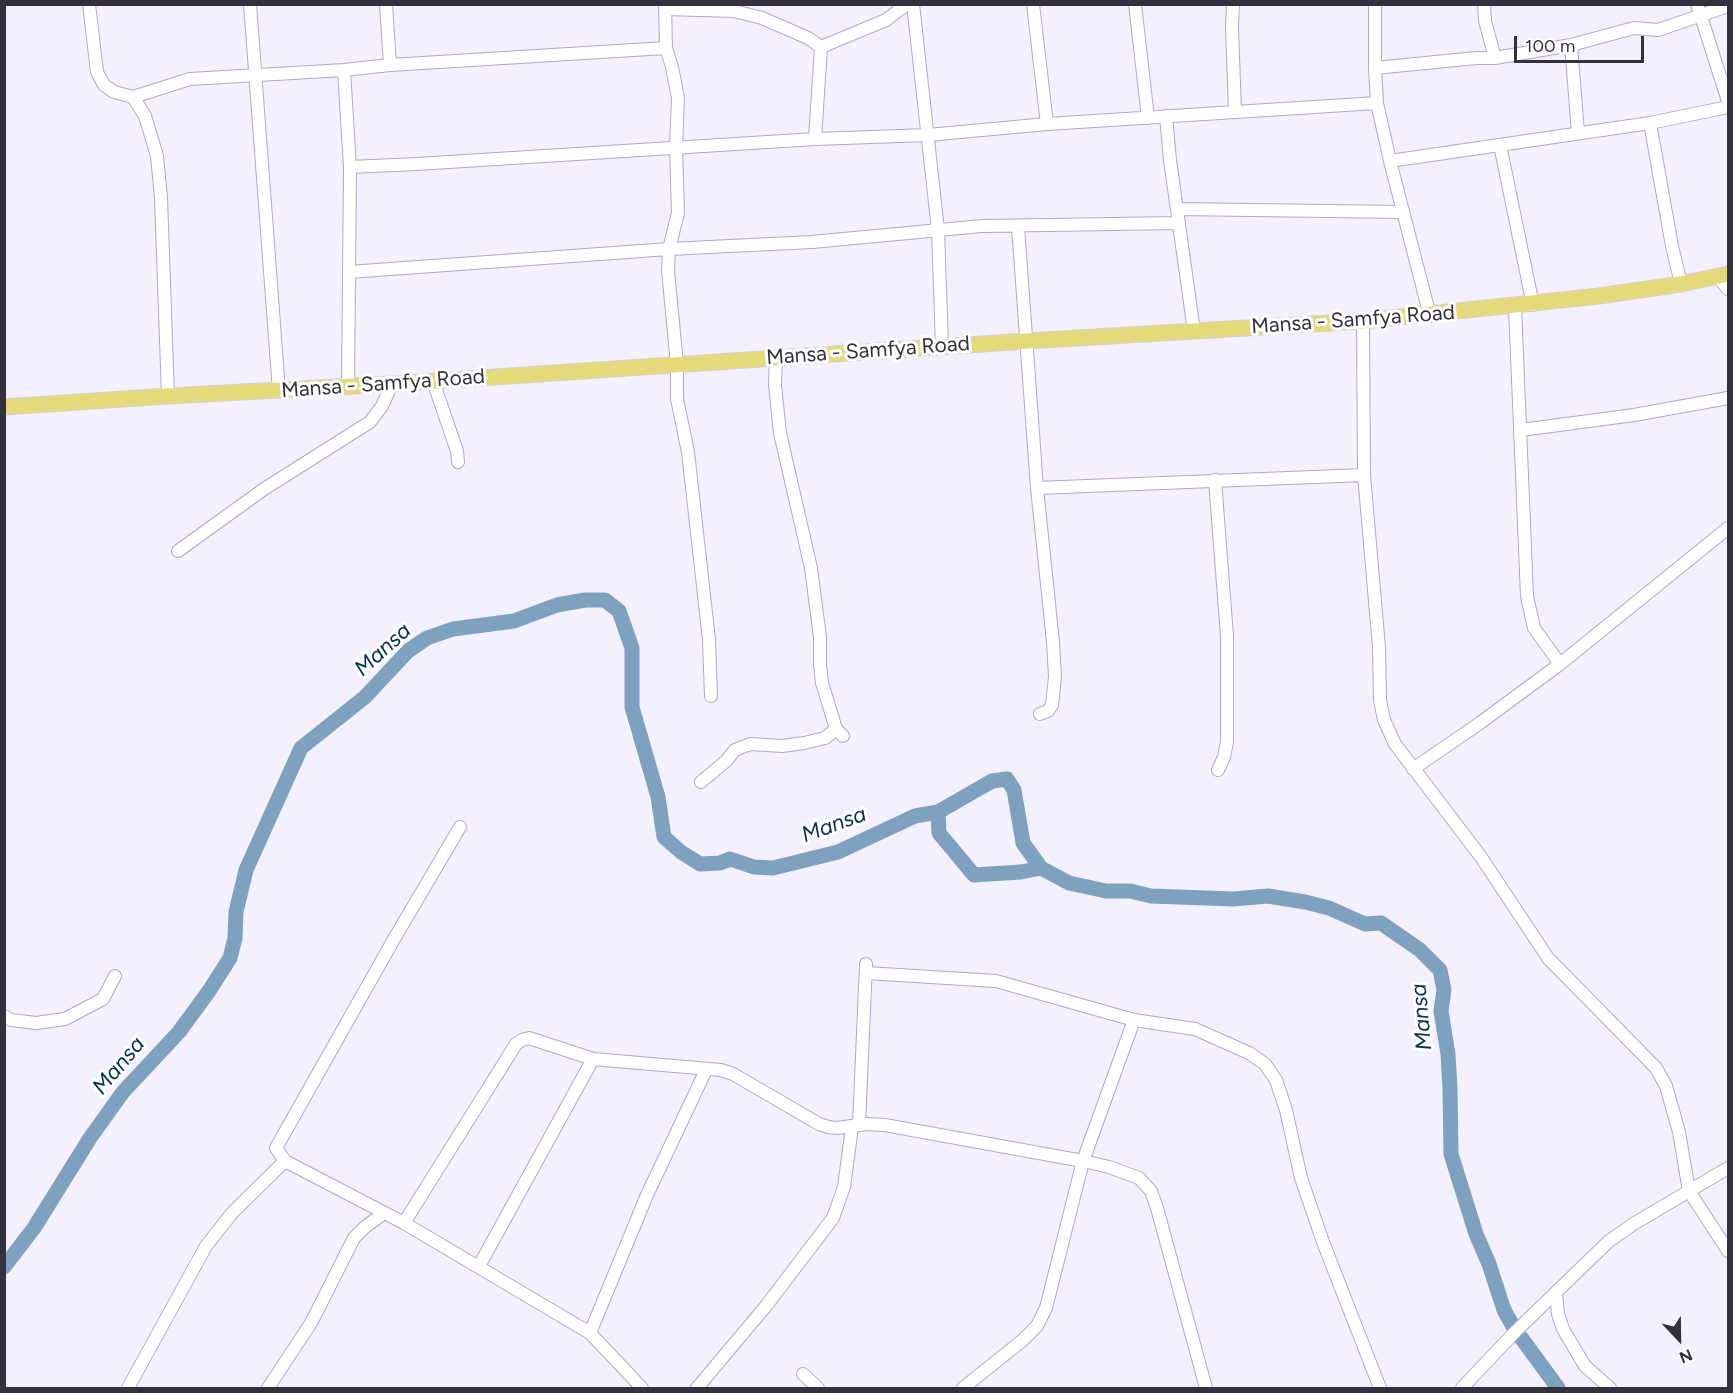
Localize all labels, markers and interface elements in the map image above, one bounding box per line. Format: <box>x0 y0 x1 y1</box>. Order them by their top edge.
scale bar <box>1517 24 1648 62</box>
text: 100 m <box>1525 35 1575 57</box>
street label: Mansa - Samfya Road <box>1250 300 1456 340</box>
street label: Mansa - Samfya Road <box>765 331 971 371</box>
street label: Mansa - Samfya Road <box>280 364 486 404</box>
water label: Mansa <box>349 618 417 682</box>
water label: Mansa <box>798 801 870 849</box>
water label: Mansa <box>1406 982 1438 1052</box>
water label: Mansa <box>87 1032 151 1100</box>
north arrow <box>1649 1309 1709 1369</box>
text: N <box>1677 1345 1695 1367</box>

